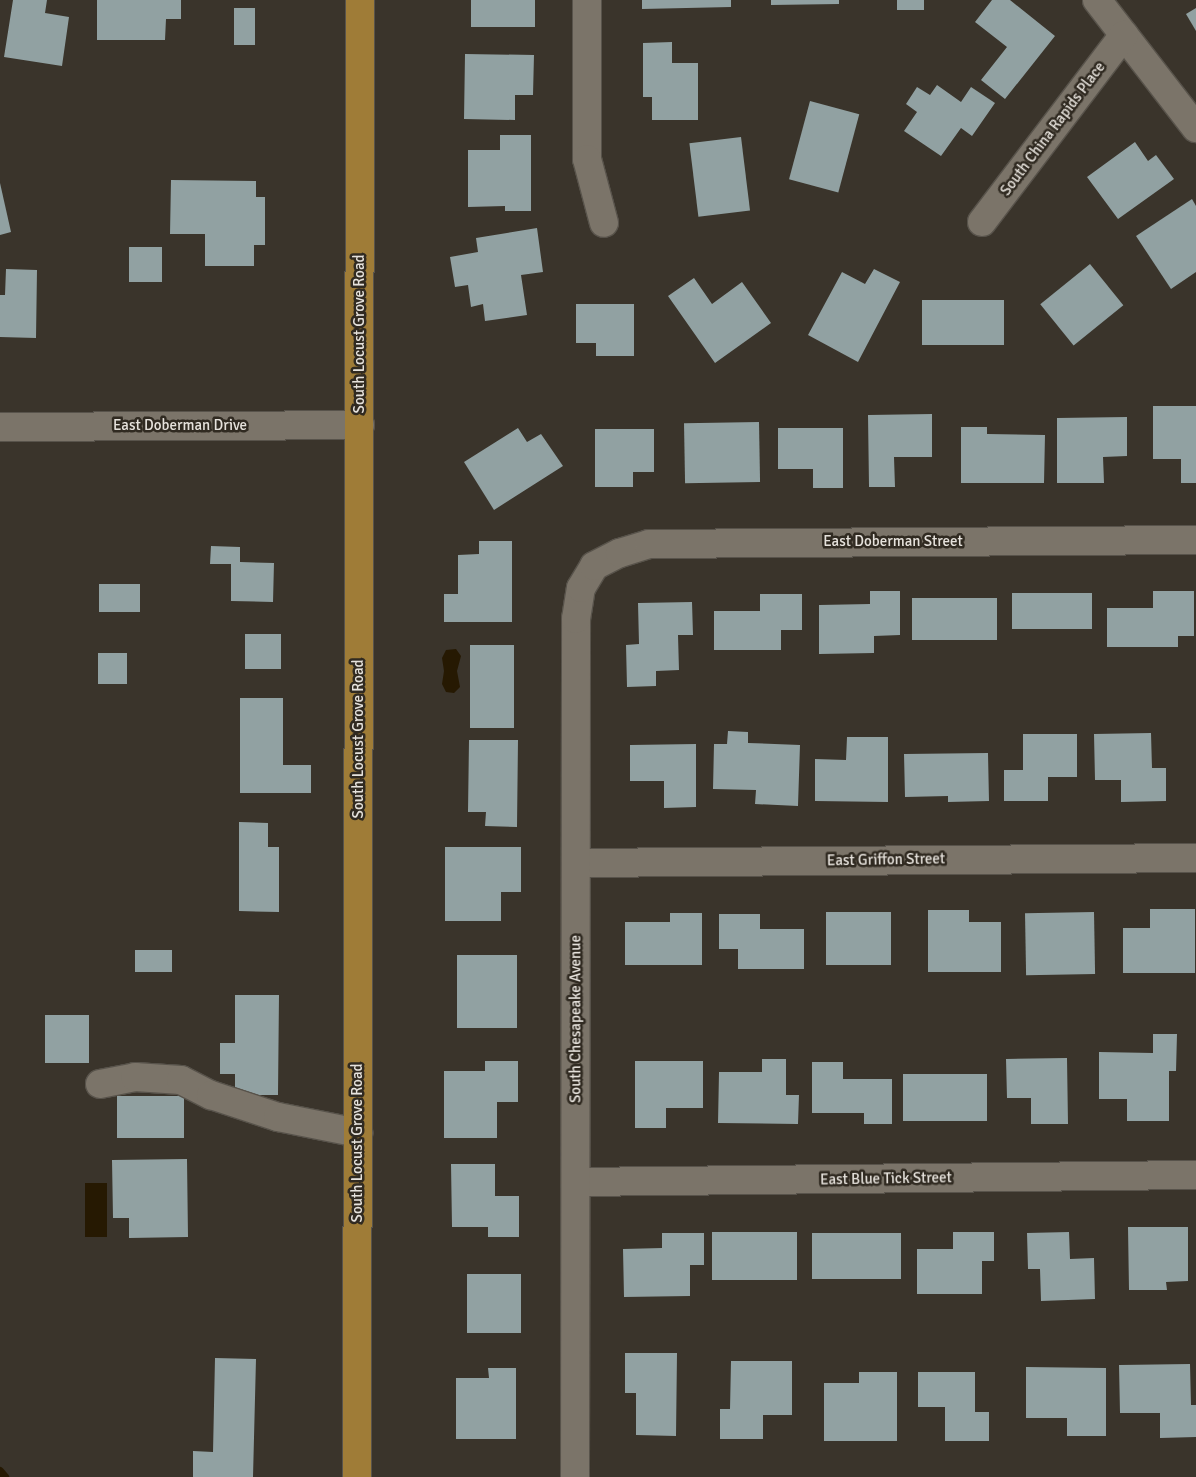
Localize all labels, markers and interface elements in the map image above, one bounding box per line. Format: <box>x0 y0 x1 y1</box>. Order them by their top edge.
street label: South China Rapids Place <box>997 59 1109 199</box>
street label: South Locust Grove Road <box>351 255 369 413</box>
street label: East Doberman Drive <box>113 417 247 435</box>
street label: East Doberman Street <box>823 533 963 551</box>
street label: South Locust Grove Road <box>350 660 368 818</box>
street label: East Griffon Street <box>827 850 945 870</box>
street label: South Chesapeake Avenue <box>567 935 585 1103</box>
street label: South Locust Grove Road <box>349 1064 367 1222</box>
street label: East Blue Tick Street <box>820 1169 952 1189</box>

